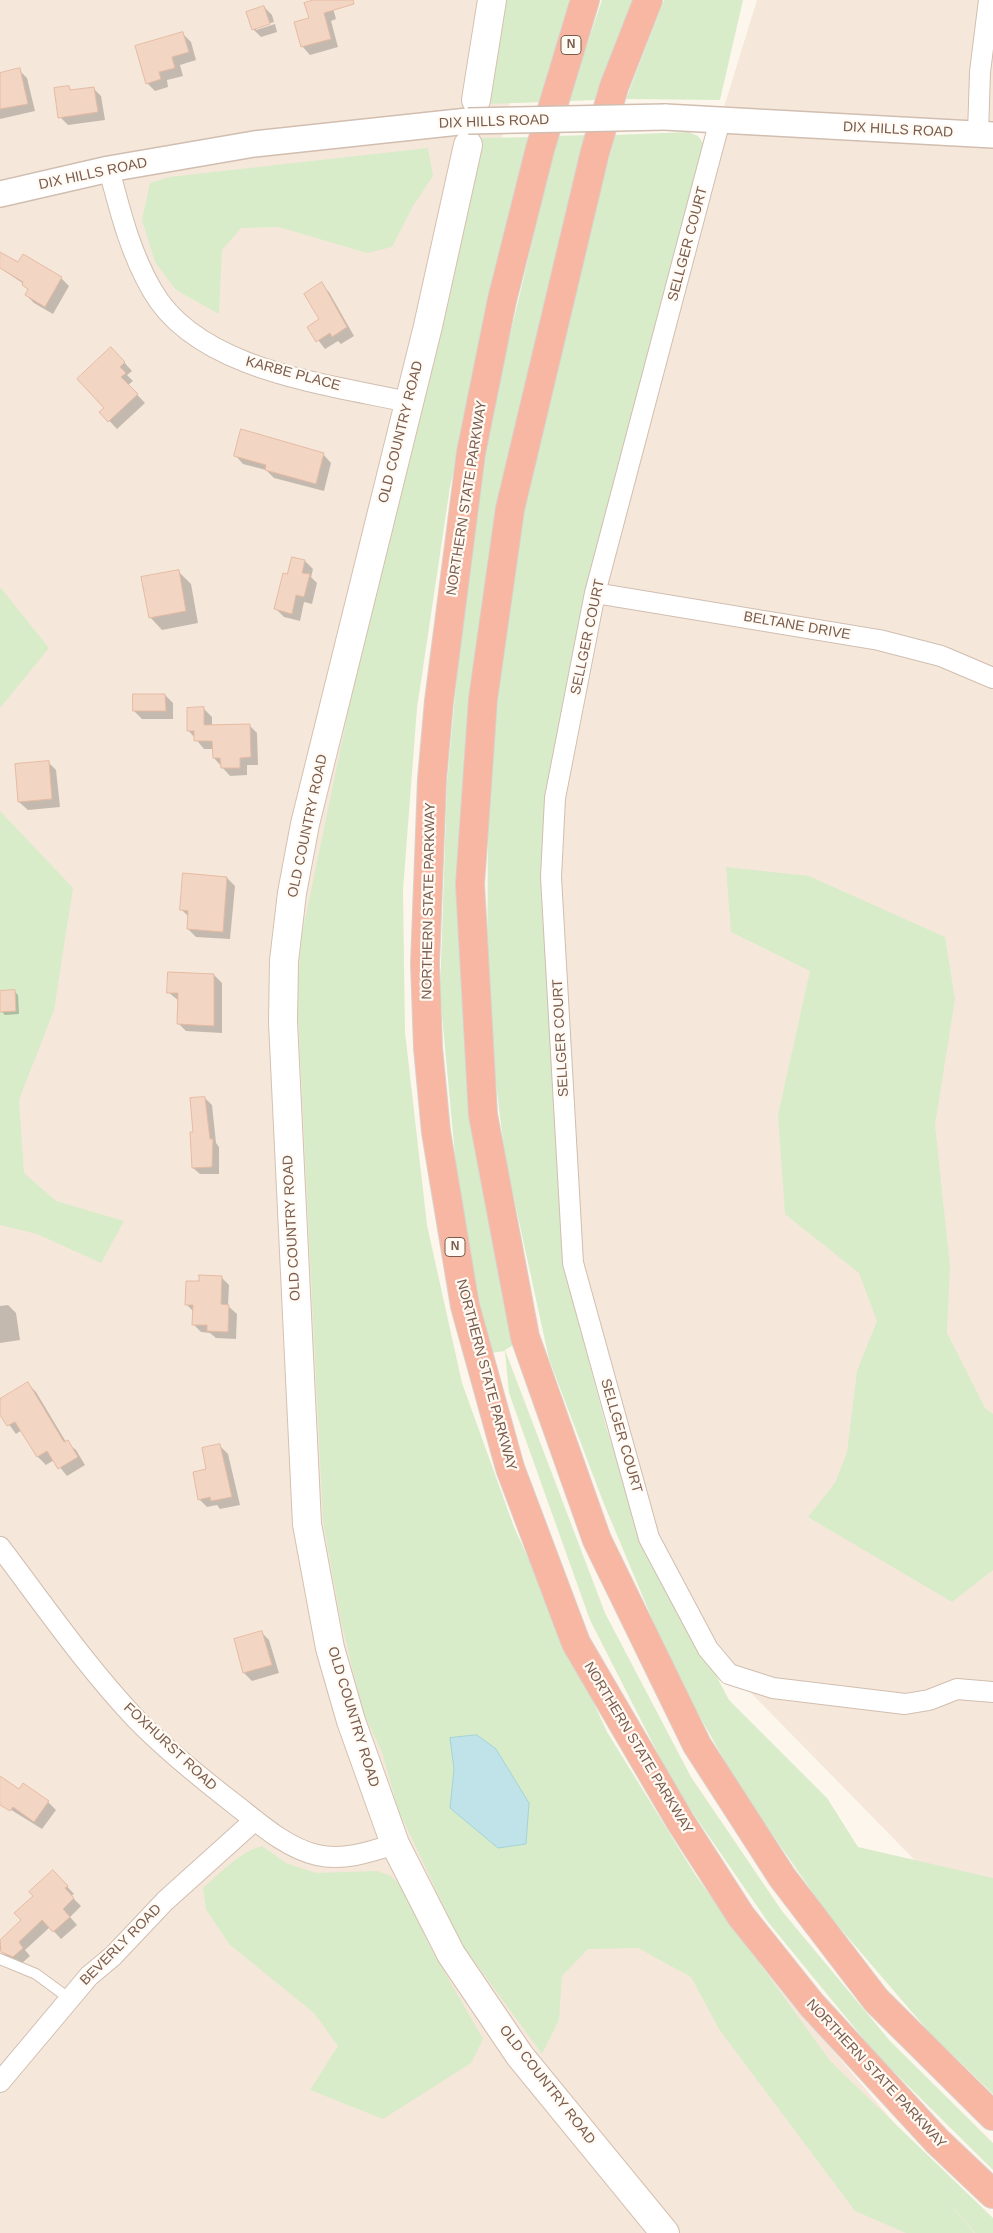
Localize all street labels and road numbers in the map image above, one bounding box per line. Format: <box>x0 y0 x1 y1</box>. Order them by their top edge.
road number: N <box>561 36 581 54</box>
street label: DIX HILLS ROAD <box>439 112 549 132</box>
street label: DIX HILLS ROAD <box>842 119 954 141</box>
street label: DIX HILLS ROAD <box>37 154 149 194</box>
street label: SELLGER COURT <box>665 185 711 303</box>
street label: KARBE PLACE <box>244 353 342 395</box>
street label: OLD COUNTRY ROAD <box>375 359 427 505</box>
street label: NORTHERN STATE PARKWAY <box>443 399 491 597</box>
street label: SELLGER COURT <box>568 578 608 696</box>
street label: BELTANE DRIVE <box>742 608 852 644</box>
street label: OLD COUNTRY ROAD <box>285 753 331 899</box>
street label: NORTHERN STATE PARKWAY <box>419 802 439 1000</box>
street label: SELLGER COURT <box>550 979 572 1097</box>
street label: OLD COUNTRY ROAD <box>280 1155 304 1301</box>
road number: N <box>445 1238 465 1256</box>
street label: NORTHERN STATE PARKWAY <box>452 1278 520 1472</box>
street label: SELLGER COURT <box>597 1377 645 1495</box>
street label: OLD COUNTRY ROAD <box>324 1645 382 1789</box>
street label: NORTHERN STATE PARKWAY <box>580 1659 696 1837</box>
street label: FOXHURST ROAD <box>120 1699 220 1795</box>
street label: BEVERLY ROAD <box>77 1901 165 1989</box>
street label: NORTHERN STATE PARKWAY <box>803 1996 949 2152</box>
street label: OLD COUNTRY ROAD <box>495 2022 599 2148</box>

